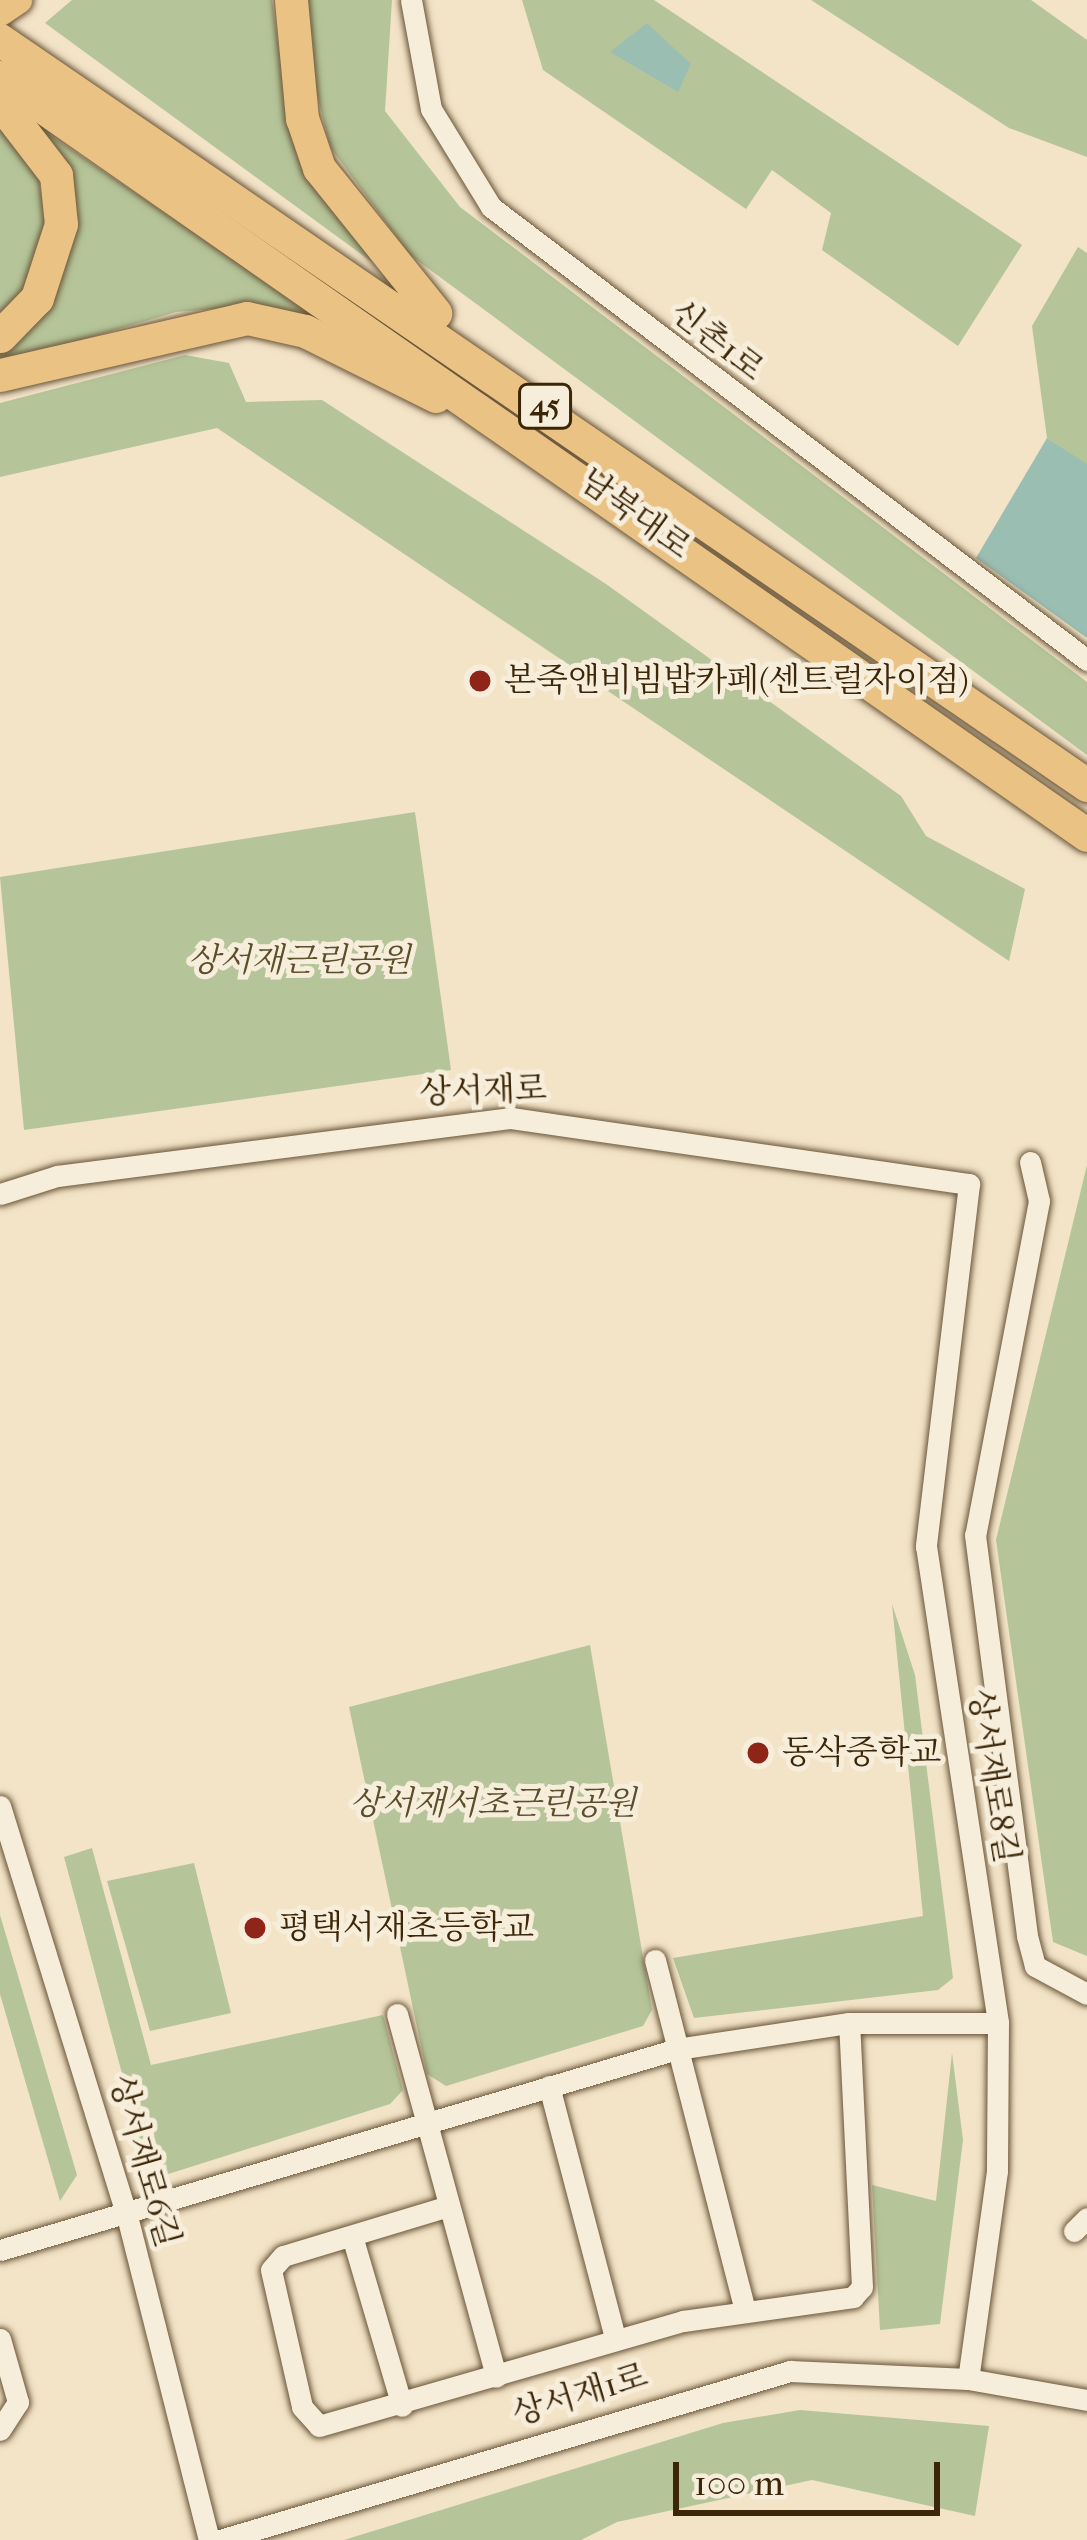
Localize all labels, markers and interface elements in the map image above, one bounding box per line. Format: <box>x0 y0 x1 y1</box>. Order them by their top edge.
street label: 신촌1로 <box>662 292 772 390</box>
road number: 45 <box>518 382 572 430</box>
street label: 남북대로 <box>572 461 698 567</box>
place label: 본죽앤비빔밥카페(센트럴자이점) <box>504 661 969 701</box>
marker: 본죽앤비빔밥카페(센트럴자이점) <box>467 668 493 694</box>
park label: 상서재근린공원 <box>187 941 411 981</box>
street label: 상서재로 <box>419 1069 547 1113</box>
street label: 상서재로8길 <box>960 1686 1026 1866</box>
place label: 동삭중학교 <box>782 1733 941 1773</box>
marker: 동삭중학교 <box>745 1740 771 1766</box>
park label: 상서재서초근린공원 <box>350 1784 636 1824</box>
place label: 평택서재초등학교 <box>279 1908 534 1948</box>
marker: 평택서재초등학교 <box>242 1915 268 1941</box>
street label: 상서재로6길 <box>101 2070 187 2252</box>
street label: 상서재1로 <box>508 2356 652 2434</box>
scale bar <box>679 2438 946 2512</box>
text: 100 m <box>694 2462 784 2504</box>

